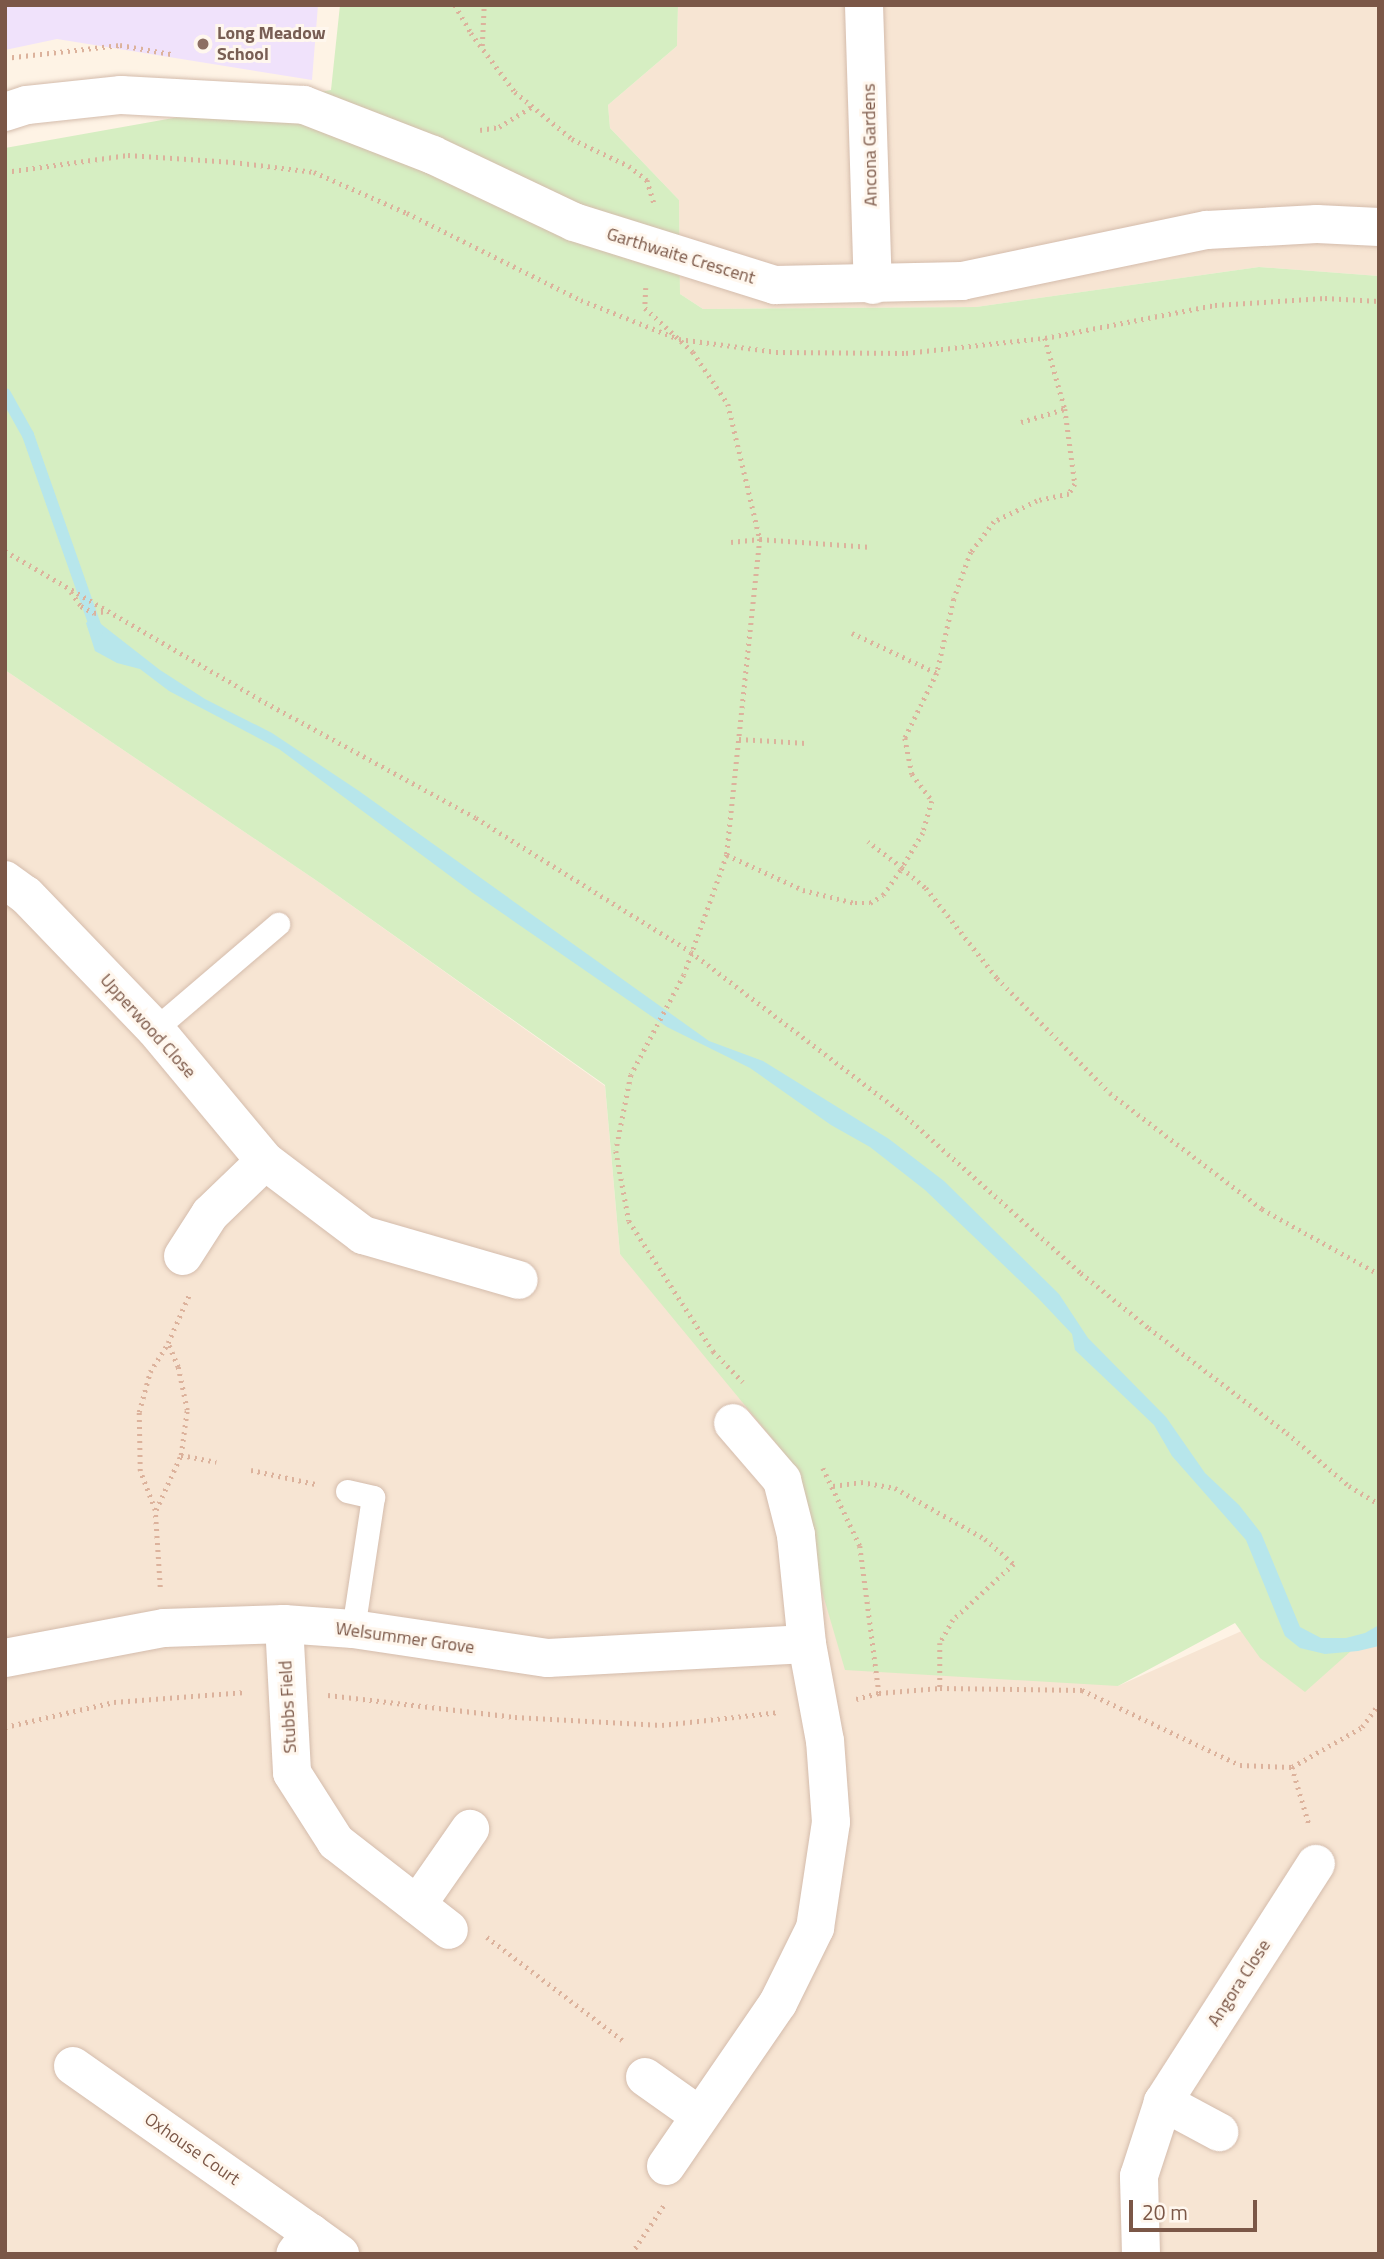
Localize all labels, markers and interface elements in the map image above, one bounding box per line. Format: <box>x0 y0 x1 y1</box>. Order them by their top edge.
place label: Long Meadow School <box>217 23 326 66</box>
marker: Long Meadow School <box>195 36 211 52</box>
street label: Ancona Gardens <box>858 83 882 207</box>
street label: Garthwaite Crescent <box>604 223 758 289</box>
street label: Upperwood Close <box>96 969 200 1083</box>
street label: Welsummer Grove <box>334 1618 476 1658</box>
street label: Stubbs Field <box>275 1660 301 1754</box>
street label: Angora Close <box>1203 1935 1275 2031</box>
street label: Oxhouse Court <box>140 2108 244 2190</box>
scale bar <box>1132 2186 1260 2230</box>
text: 20 m <box>1142 2196 1188 2228</box>

